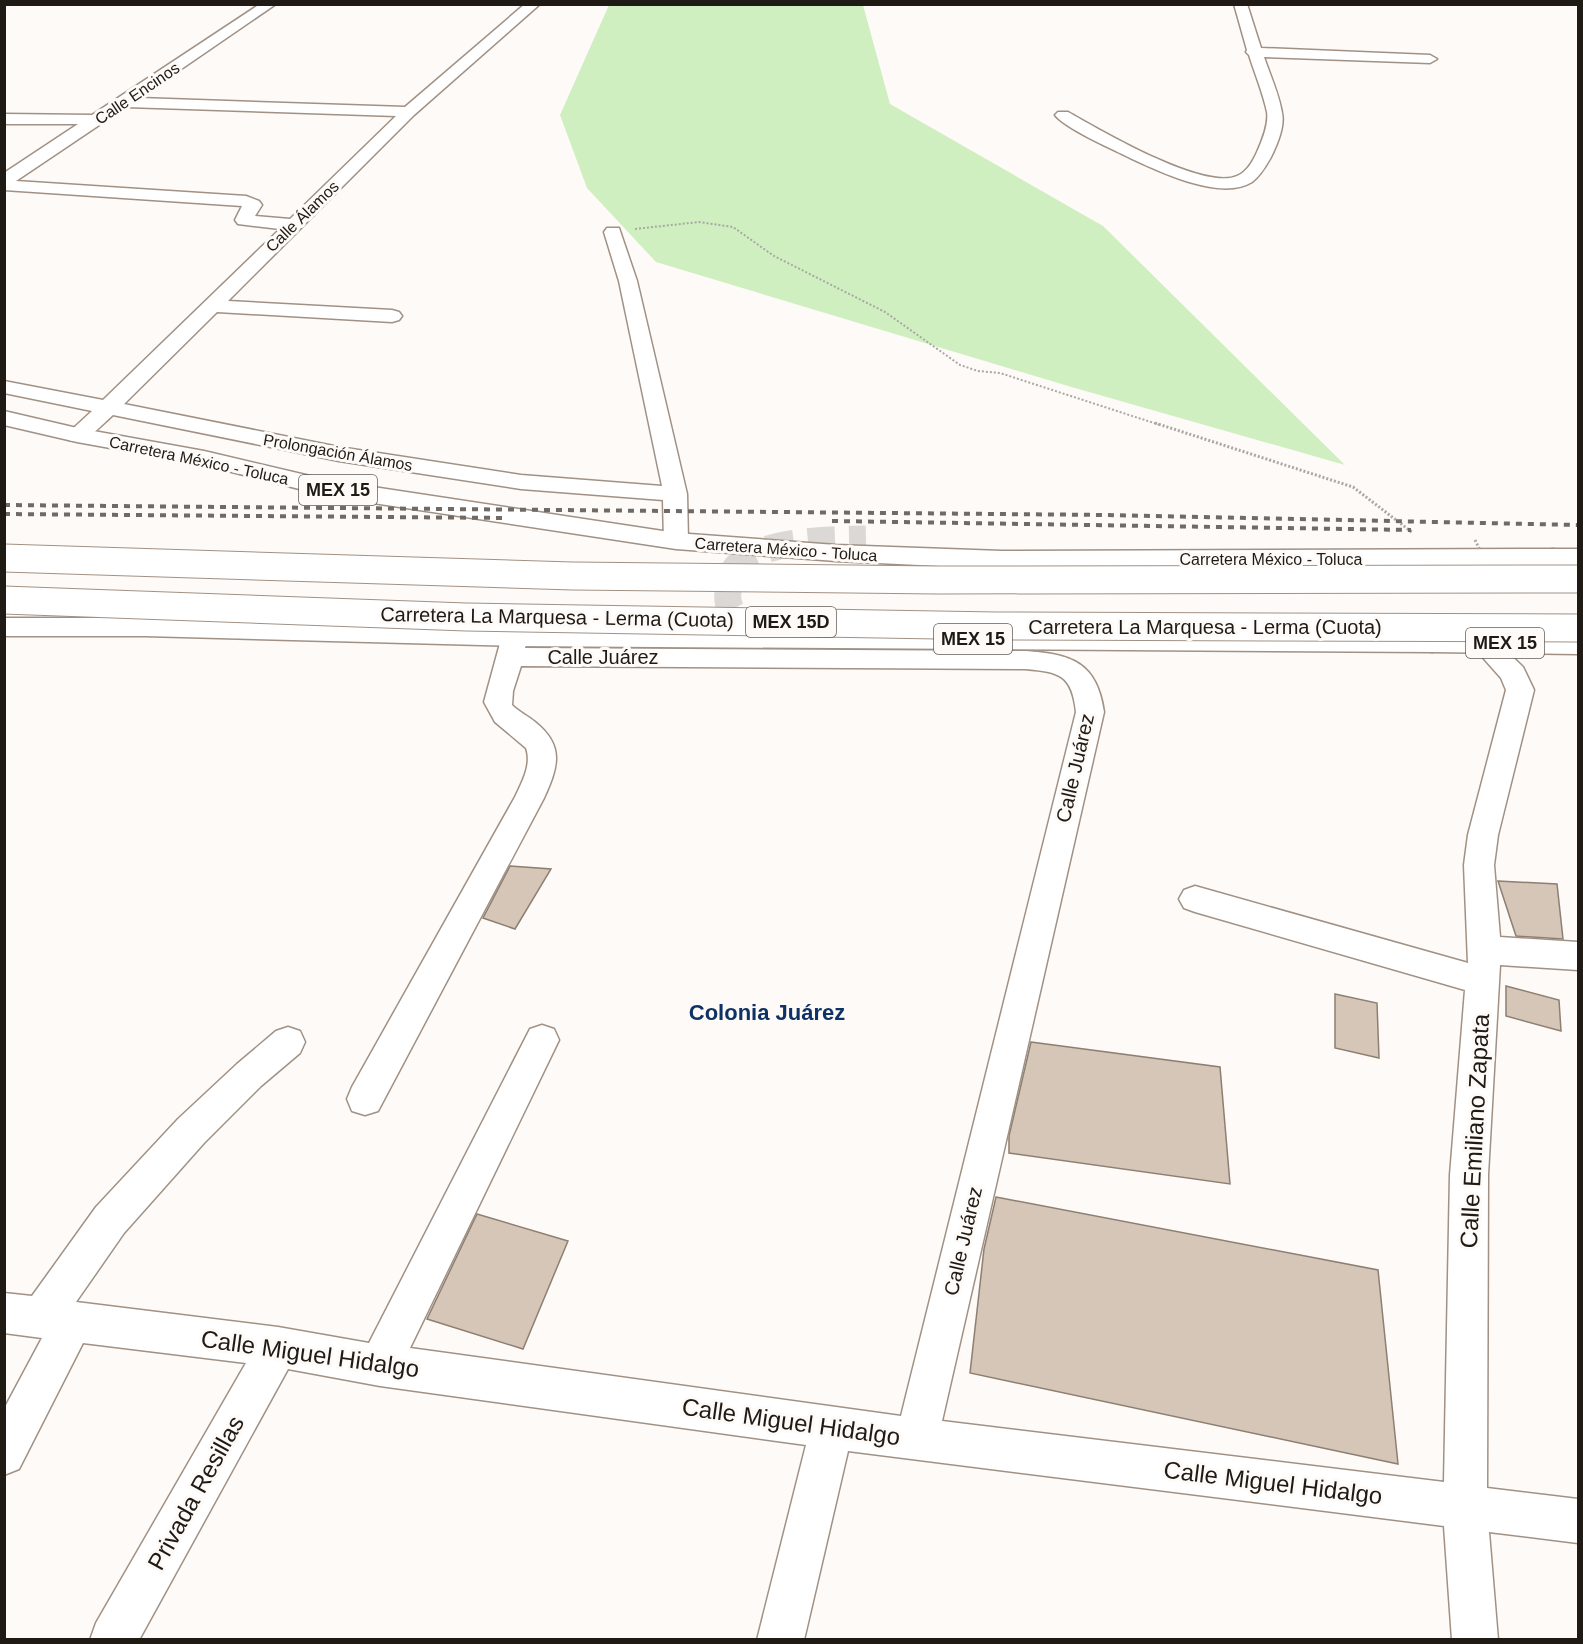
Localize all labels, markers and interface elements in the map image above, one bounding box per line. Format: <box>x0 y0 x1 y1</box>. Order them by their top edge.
street label: Calle Encinos <box>92 59 183 128</box>
street label: Calle Álamos <box>262 177 342 255</box>
street label: Prolongación Álamos <box>262 430 414 474</box>
street label: Carretera México - Toluca <box>108 433 290 488</box>
road number: MEX 15 <box>299 475 377 505</box>
street label: Carretera México - Toluca <box>694 535 878 564</box>
street label: Carretera México - Toluca <box>1180 551 1363 568</box>
street label: Carretera La Marquesa - Lerma (Cuota) <box>380 603 734 631</box>
road number: MEX 15D <box>746 607 836 637</box>
street label: Carretera La Marquesa - Lerma (Cuota) <box>1028 616 1382 638</box>
road number: MEX 15 <box>934 624 1012 654</box>
road number: MEX 15 <box>1466 628 1544 658</box>
street label: Calle Juárez <box>547 646 659 668</box>
street label: Calle Juárez <box>1052 711 1098 825</box>
district label: Colonia Juárez <box>689 1000 845 1025</box>
street label: Calle Emiliano Zapata <box>1455 1012 1494 1249</box>
street label: Calle Juárez <box>940 1184 986 1298</box>
street label: Calle Miguel Hidalgo <box>199 1325 421 1382</box>
street label: Calle Miguel Hidalgo <box>680 1393 902 1450</box>
street label: Privada Resillas <box>142 1411 249 1575</box>
street label: Calle Miguel Hidalgo <box>1162 1456 1384 1509</box>

